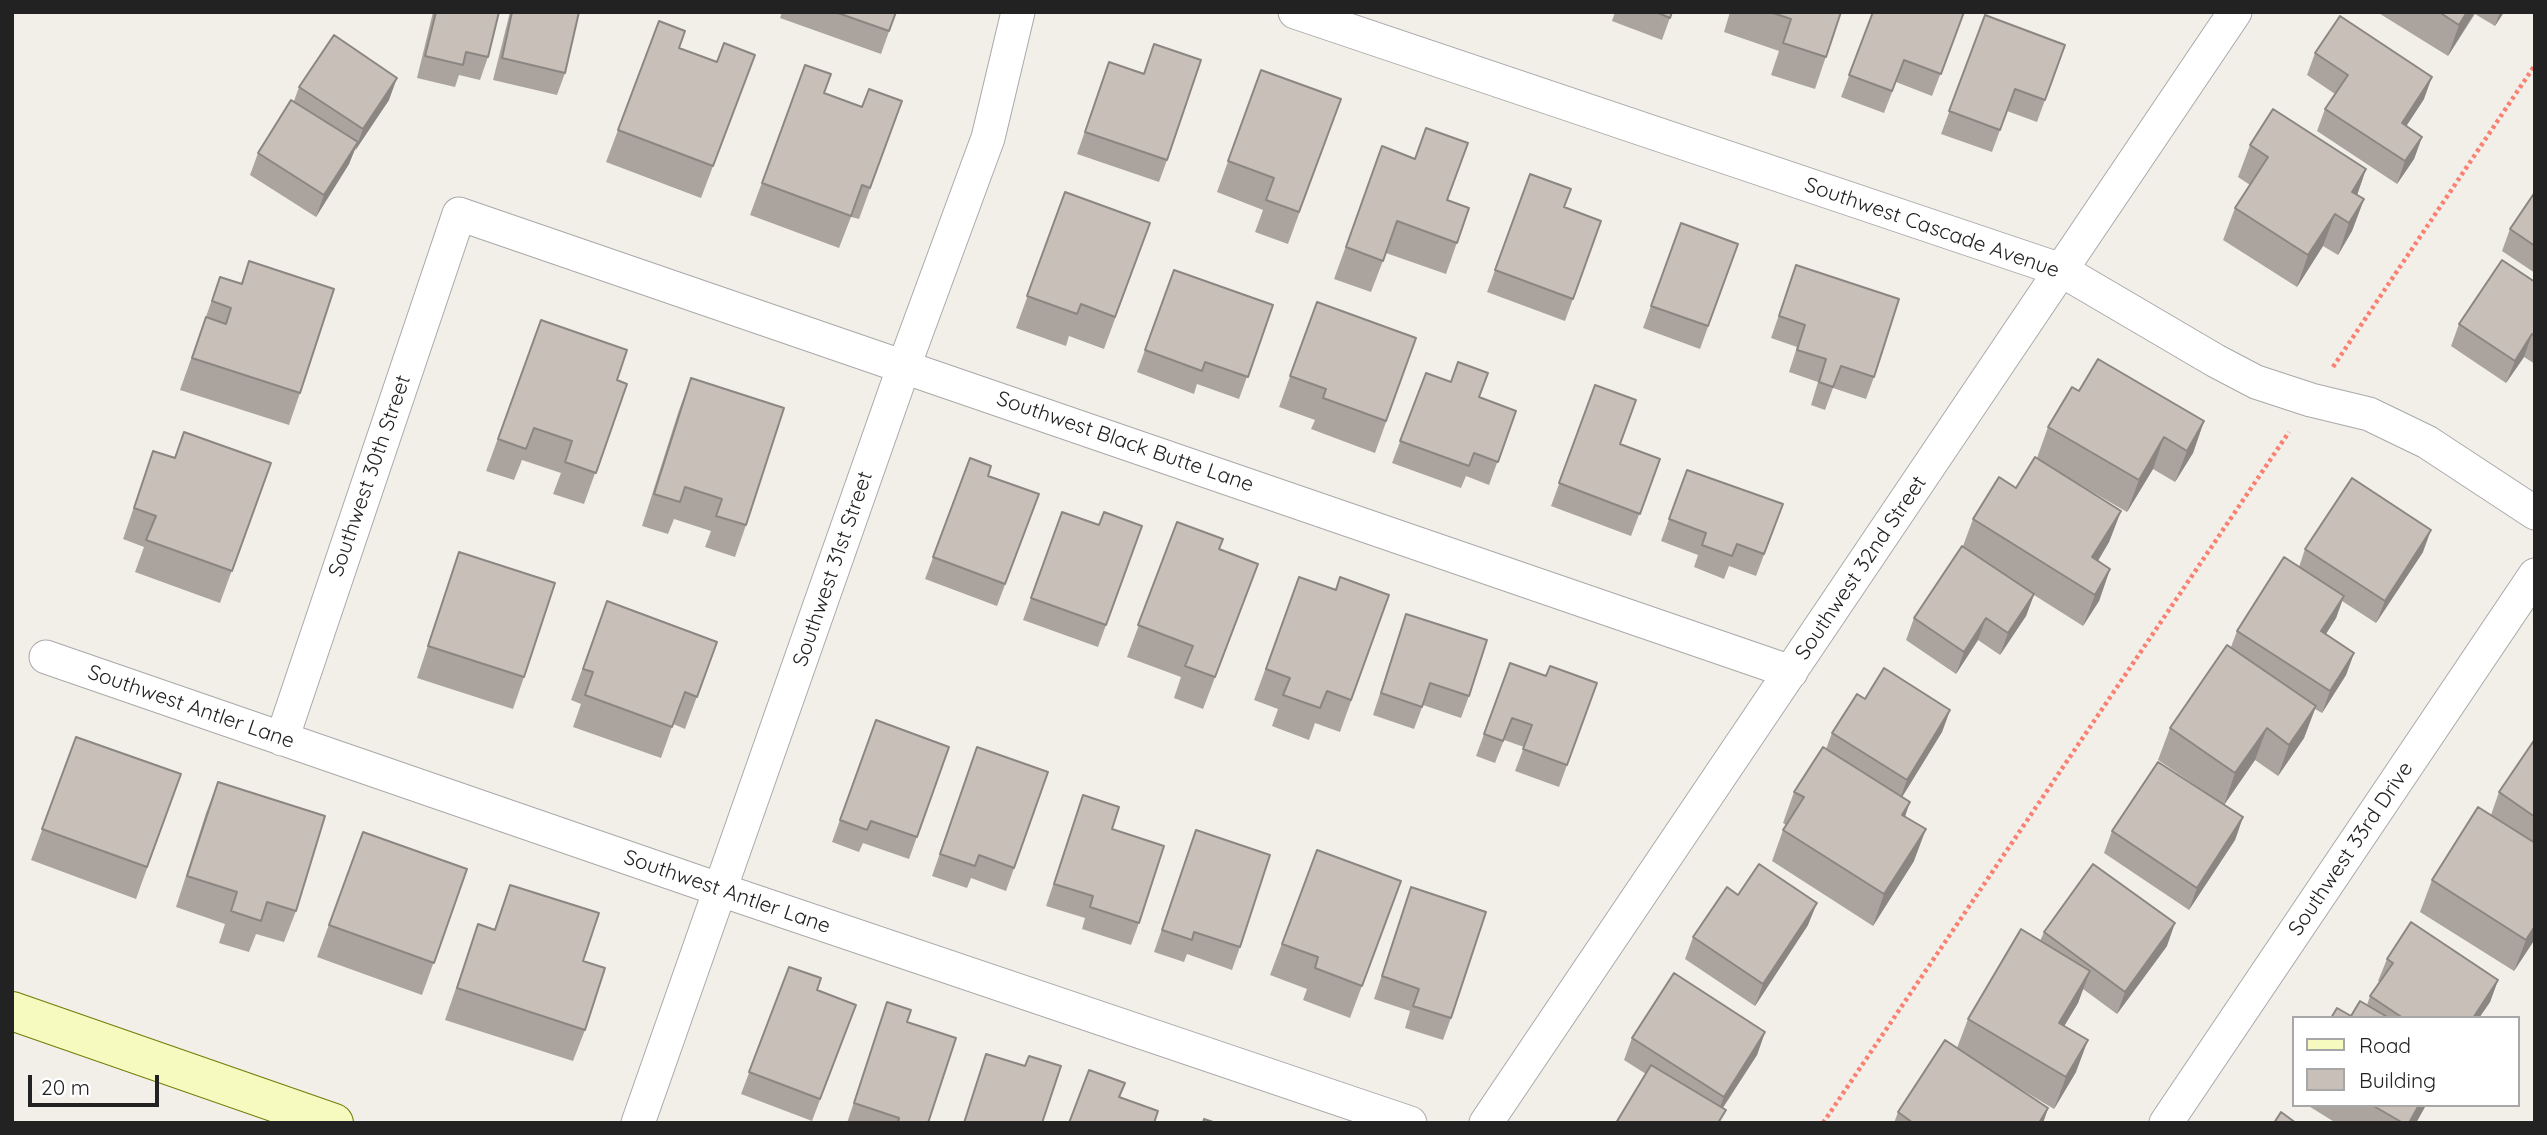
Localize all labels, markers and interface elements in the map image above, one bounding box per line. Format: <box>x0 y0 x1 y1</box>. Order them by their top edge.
street label: Southwest Cascade Avenue <box>1801 172 2063 284</box>
street label: Southwest 30th Street <box>324 372 416 580</box>
street label: Southwest Black Butte Lane <box>993 386 1257 498</box>
street label: Southwest 31st Street <box>788 468 878 670</box>
street label: Southwest 32nd Street <box>1790 471 1932 665</box>
street label: Southwest Antler Lane <box>84 660 298 754</box>
street label: Southwest 33rd Drive <box>2283 757 2419 941</box>
street label: Southwest Antler Lane <box>620 845 834 939</box>
legend <box>2292 1016 2519 1107</box>
text: Road <box>2359 1032 2411 1058</box>
scale bar <box>32 1062 163 1106</box>
text: Building <box>2359 1067 2436 1093</box>
text: 20 m <box>41 1074 90 1100</box>

